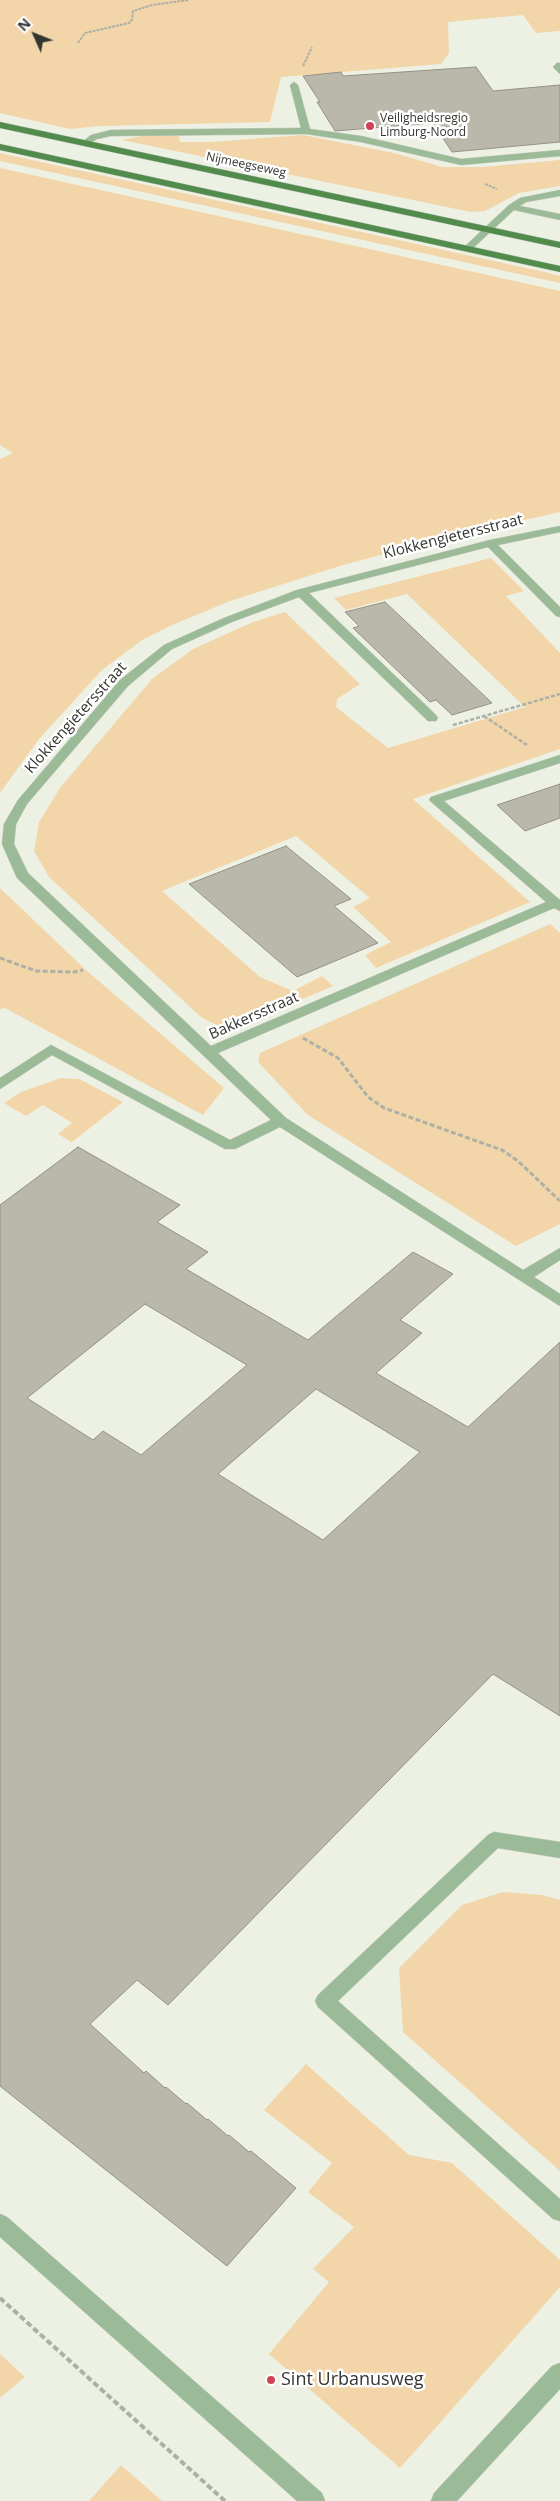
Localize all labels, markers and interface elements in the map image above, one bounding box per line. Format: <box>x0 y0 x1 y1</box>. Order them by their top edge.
north arrow <box>10 10 60 60</box>
text: N <box>13 14 35 35</box>
place label: Veiligheidsregio Limburg-Noord <box>380 112 468 140</box>
marker: Veiligheidsregio Limburg-Noord <box>364 120 376 132</box>
street label: Nijmeegseweg <box>205 150 287 180</box>
street label: Klokkengietersstraat <box>381 511 525 563</box>
street label: Klokkengietersstraat <box>21 659 131 777</box>
street label: Bakkersstraat <box>206 988 302 1044</box>
place label: Sint Urbanusweg <box>281 2369 424 2391</box>
marker: Sint Urbanusweg <box>265 2374 277 2386</box>

